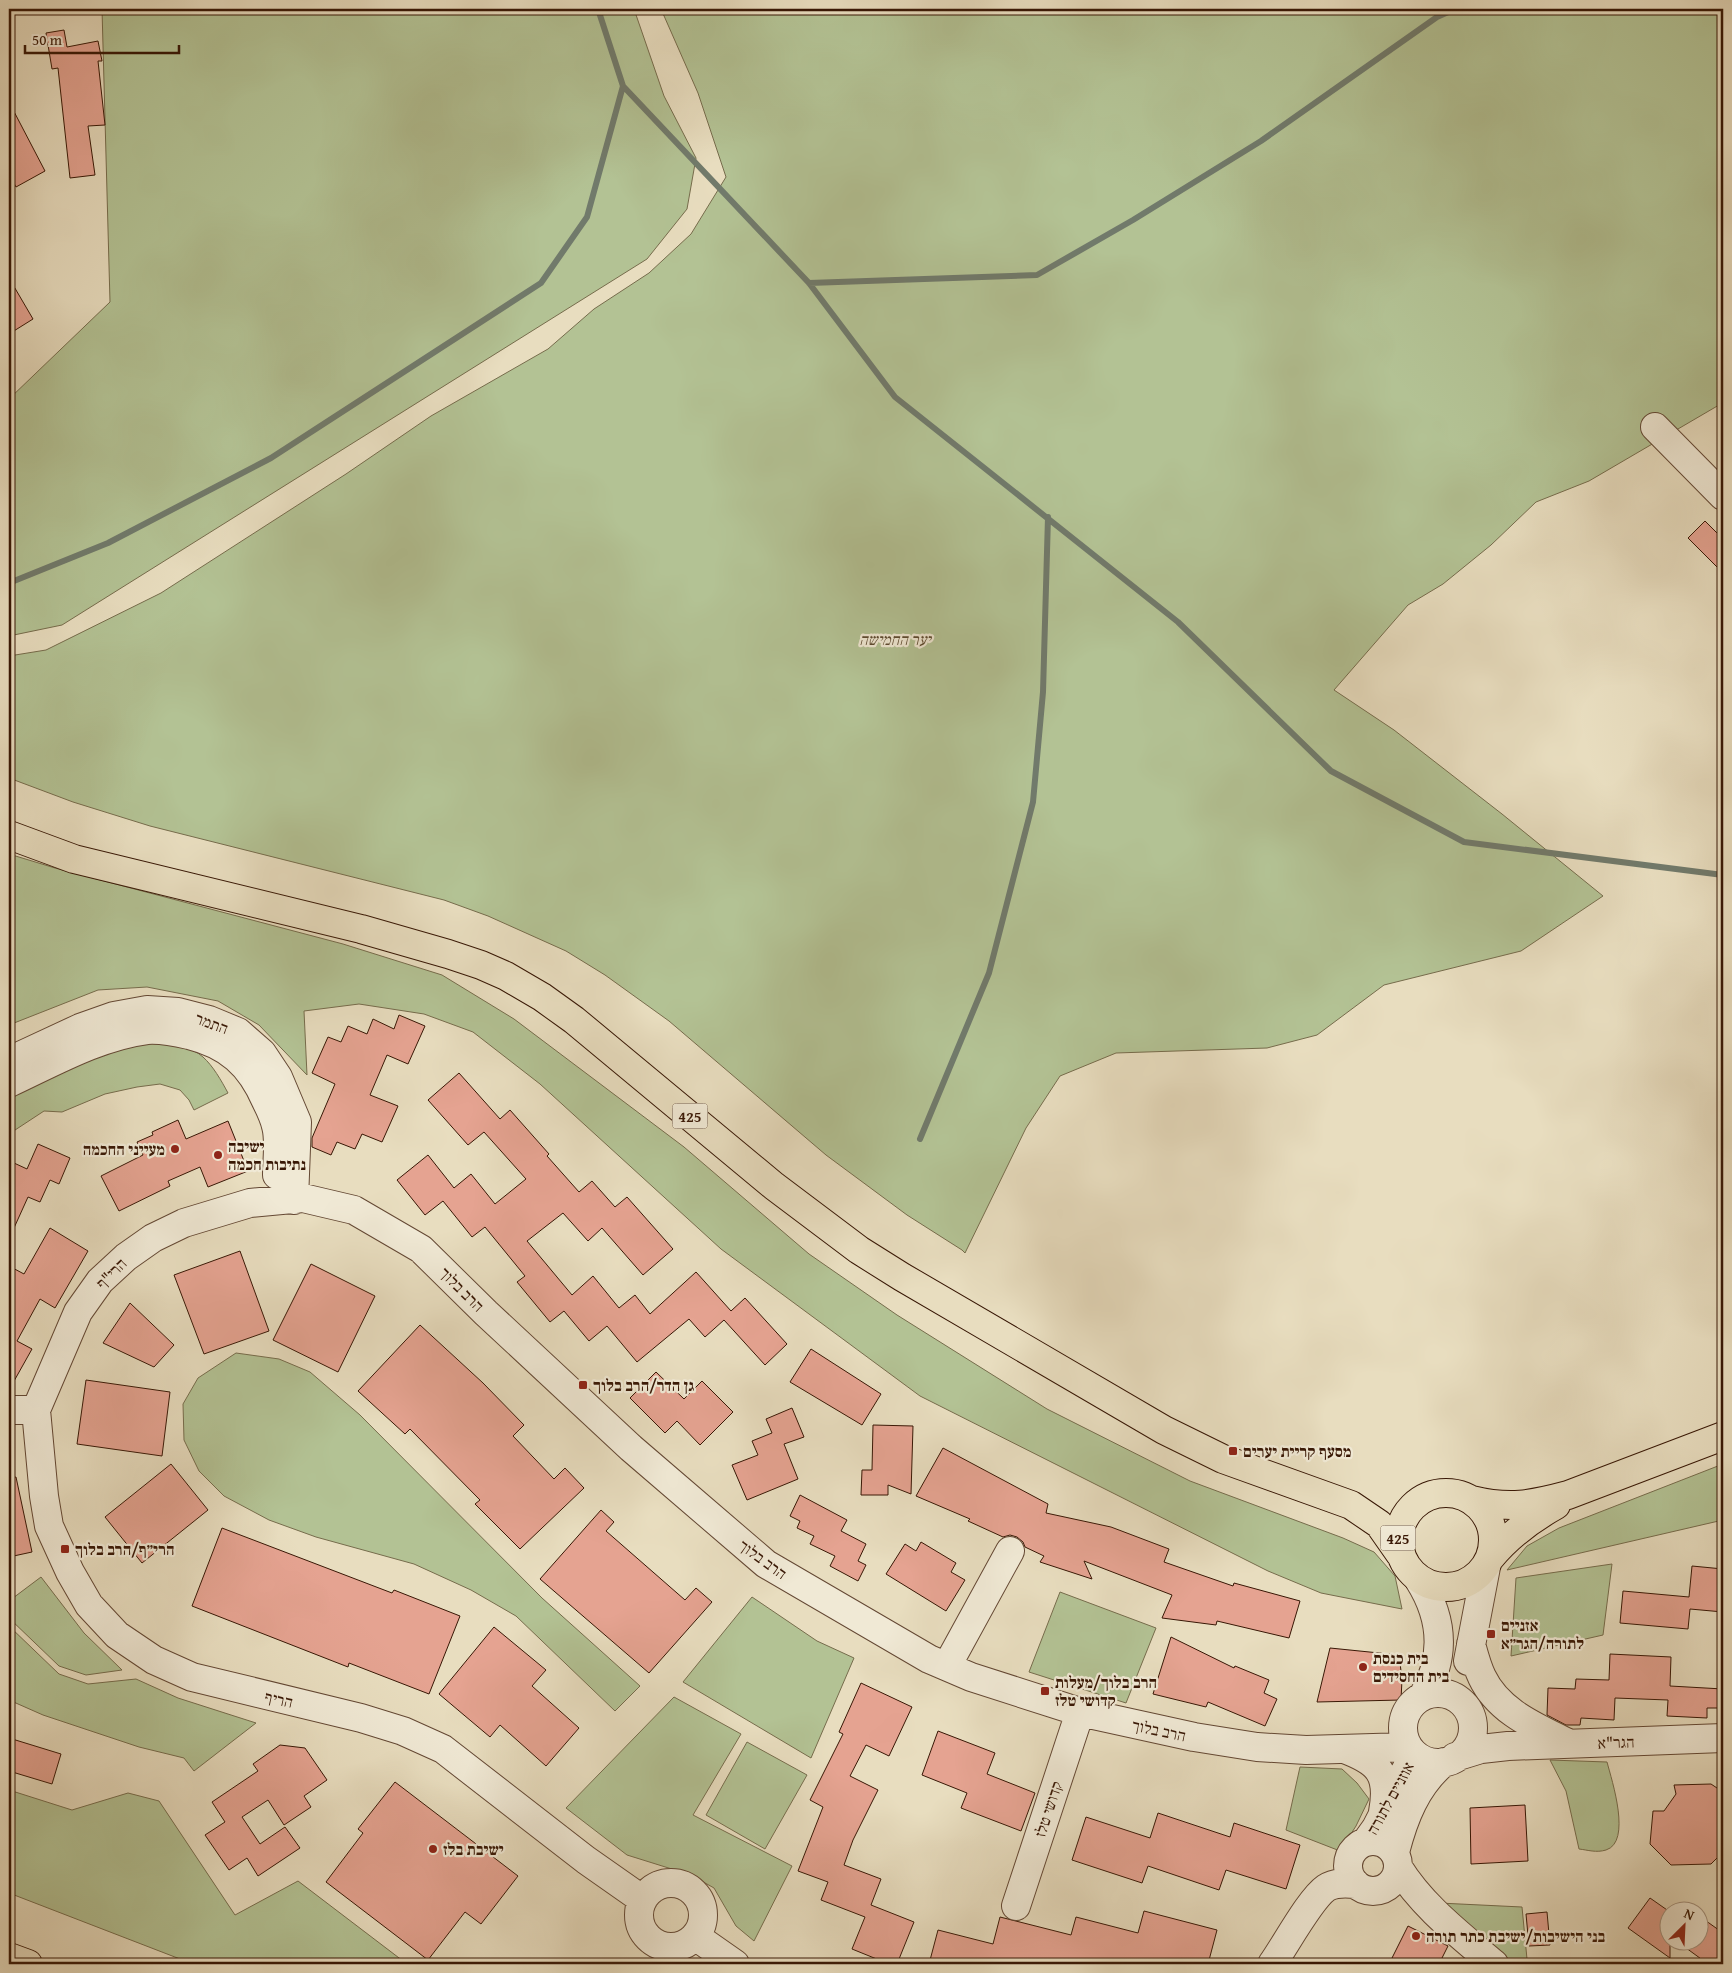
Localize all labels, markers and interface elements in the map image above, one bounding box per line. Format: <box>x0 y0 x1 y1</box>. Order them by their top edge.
scale bar <box>25 22 179 54</box>
text: 50 m <box>32 29 63 50</box>
park label: יער החמישה <box>859 627 932 651</box>
street label: התמר <box>192 1006 232 1040</box>
road number: 425 <box>672 1104 708 1128</box>
place label: ישיבה נתיבות חכמה <box>228 1134 306 1176</box>
place label: מעייני החכמה <box>83 1137 165 1161</box>
marker: מעייני החכמה <box>169 1143 181 1155</box>
marker: ישיבה נתיבות חכמה <box>212 1149 224 1161</box>
street label: הרי"ף <box>90 1252 132 1294</box>
street label: הרב בלוך <box>434 1261 490 1317</box>
place label: גן הדר/הרב בלוך <box>593 1373 694 1397</box>
marker: גן הדר/הרב בלוך <box>577 1379 589 1391</box>
place label: מסעף קריית יערים <box>1243 1439 1351 1463</box>
marker: מסעף קריית יערים <box>1227 1445 1239 1457</box>
road number: 425 <box>1380 1526 1416 1550</box>
street label: הרב בלוך <box>734 1533 792 1585</box>
place label: הרי״ף/הרב בלוך <box>75 1537 174 1561</box>
marker: הרי״ף/הרב בלוך <box>59 1543 71 1555</box>
place label: אזניים לתורה/הגר״א <box>1501 1613 1584 1655</box>
marker: אזניים לתורה/הגר״א <box>1485 1628 1497 1640</box>
place label: בית כנסת בית החסידים <box>1373 1646 1449 1688</box>
marker: בית כנסת בית החסידים <box>1357 1661 1369 1673</box>
place label: הרב בלוך/מעלות קדושי טלז <box>1055 1670 1157 1712</box>
street label: הריף <box>263 1684 295 1714</box>
marker: הרב בלוך/מעלות קדושי טלז <box>1039 1685 1051 1697</box>
street label: הרב בלוך <box>1130 1713 1188 1747</box>
street label: הגר"א <box>1597 1729 1635 1755</box>
street label: אוזניים לתורה <box>1360 1757 1420 1839</box>
street label: קדושי טלז <box>1028 1778 1068 1840</box>
place label: ישיבת בלז <box>443 1837 504 1861</box>
marker: ישיבת בלז <box>427 1843 439 1855</box>
north arrow <box>1660 1900 1710 1950</box>
text: N <box>1681 1903 1698 1925</box>
place label: בני הישיבות/ישיבת כתר תורה <box>1426 1924 1606 1948</box>
marker: בני הישיבות/ישיבת כתר תורה <box>1410 1930 1422 1942</box>

